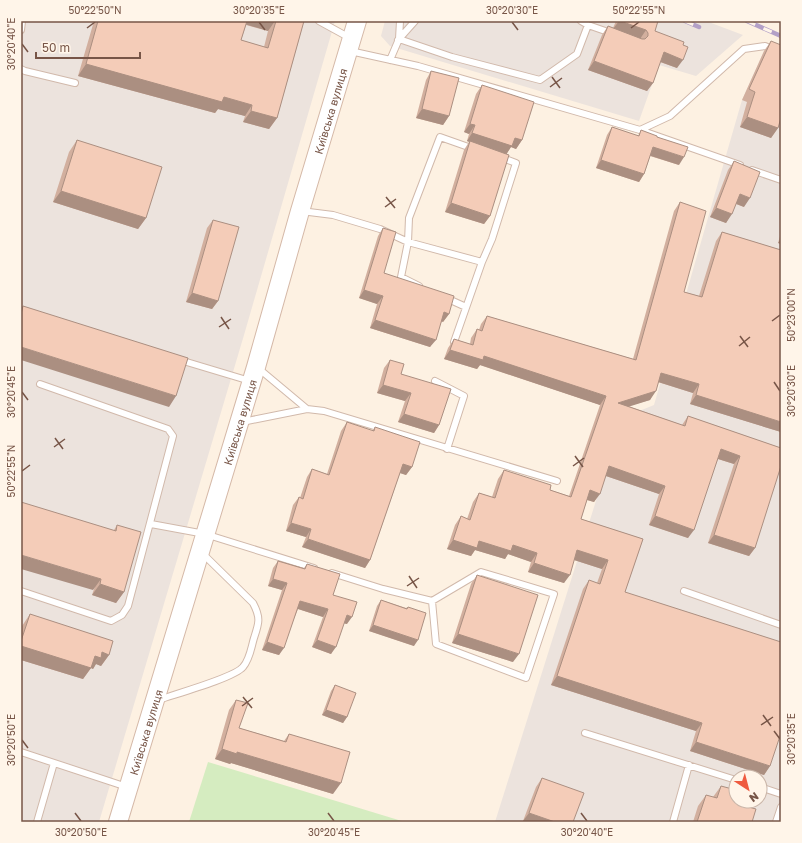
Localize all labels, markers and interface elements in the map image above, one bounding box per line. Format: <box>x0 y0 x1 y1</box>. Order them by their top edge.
text: 50°22'50"N <box>68 4 122 16</box>
text: 30°20'35"E <box>233 4 285 16</box>
text: 30°20'30"E <box>486 4 538 16</box>
text: 50°22'55"N <box>613 4 665 16</box>
text: 30°20'40"E <box>5 18 17 70</box>
scale bar <box>36 34 140 60</box>
text: 50 m <box>42 40 70 55</box>
street label: Київська вулиця <box>311 67 349 155</box>
text: 50°23'00"N <box>785 288 797 342</box>
text: 30°20'30"E <box>785 365 797 417</box>
text: 30°20'45"E <box>5 366 17 418</box>
street label: Київська вулиця <box>220 378 258 466</box>
text: 50°22'55"N <box>5 445 17 497</box>
street label: Київська вулиця <box>126 688 164 776</box>
text: 30°20'35"E <box>785 713 797 765</box>
text: 30°20'50"E <box>5 714 17 766</box>
north arrow <box>728 769 768 809</box>
text: N <box>747 790 761 805</box>
text: 30°20'50"E <box>55 826 107 838</box>
text: 30°20'45"E <box>308 826 360 838</box>
text: 30°20'40"E <box>561 826 613 838</box>

